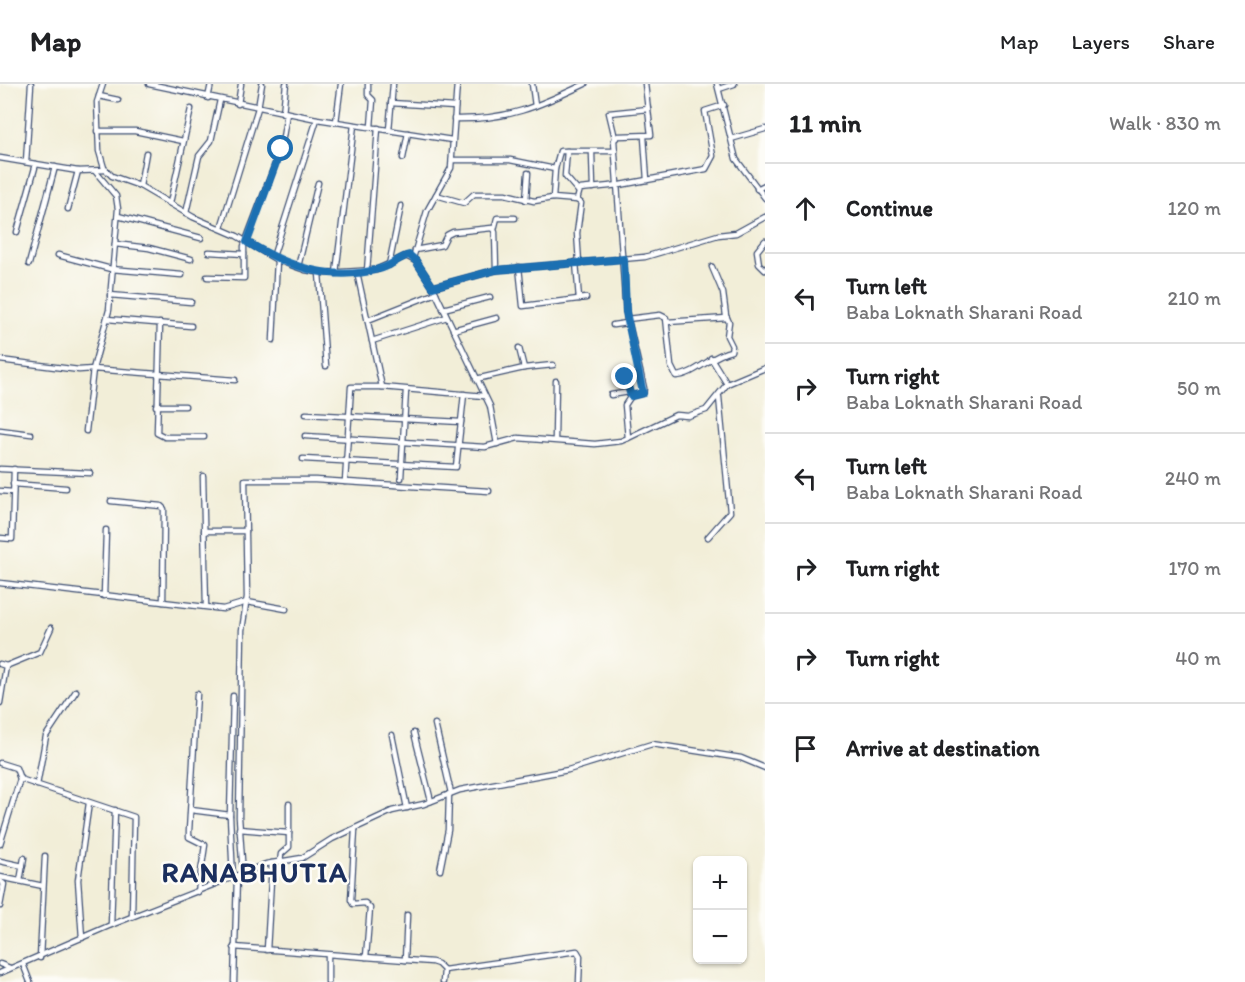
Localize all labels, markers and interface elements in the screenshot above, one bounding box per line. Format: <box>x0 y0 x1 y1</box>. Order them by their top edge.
text: Map <box>30 24 81 58</box>
text: Map <box>1000 29 1039 54</box>
text: Layers <box>1072 29 1130 54</box>
text: Share <box>1163 29 1215 54</box>
text: 11 min <box>789 107 861 139</box>
text: Walk · 830 m <box>1109 111 1221 135</box>
route start <box>267 135 293 161</box>
icon: ahead <box>789 192 822 225</box>
text: Continue <box>846 195 933 222</box>
text: 120 m <box>1168 196 1221 220</box>
text: Turn left <box>846 273 927 300</box>
icon: left <box>789 282 822 315</box>
text: 210 m <box>1168 286 1221 310</box>
text: Baba Loknath Sharani Road <box>846 300 1082 324</box>
route end <box>611 363 637 389</box>
text: Turn right <box>846 363 940 390</box>
icon: right <box>789 372 822 405</box>
text: 50 m <box>1177 376 1221 400</box>
text: Baba Loknath Sharani Road <box>846 390 1082 414</box>
text: Turn left <box>846 453 927 480</box>
icon: left <box>789 462 822 495</box>
text: 240 m <box>1165 466 1221 490</box>
text: Baba Loknath Sharani Road <box>846 480 1082 504</box>
icon: right <box>789 552 822 585</box>
text: Turn right <box>846 555 940 582</box>
text: 170 m <box>1168 556 1221 580</box>
icon: right <box>789 642 822 675</box>
text: Turn right <box>846 645 940 672</box>
text: 40 m <box>1175 646 1221 670</box>
icon: arrive <box>789 732 822 765</box>
text: Arrive at destination <box>846 735 1040 762</box>
district label: RANABHUTIA <box>162 855 348 889</box>
map controls <box>693 856 747 964</box>
button: + <box>693 856 747 910</box>
button: − <box>693 910 747 964</box>

